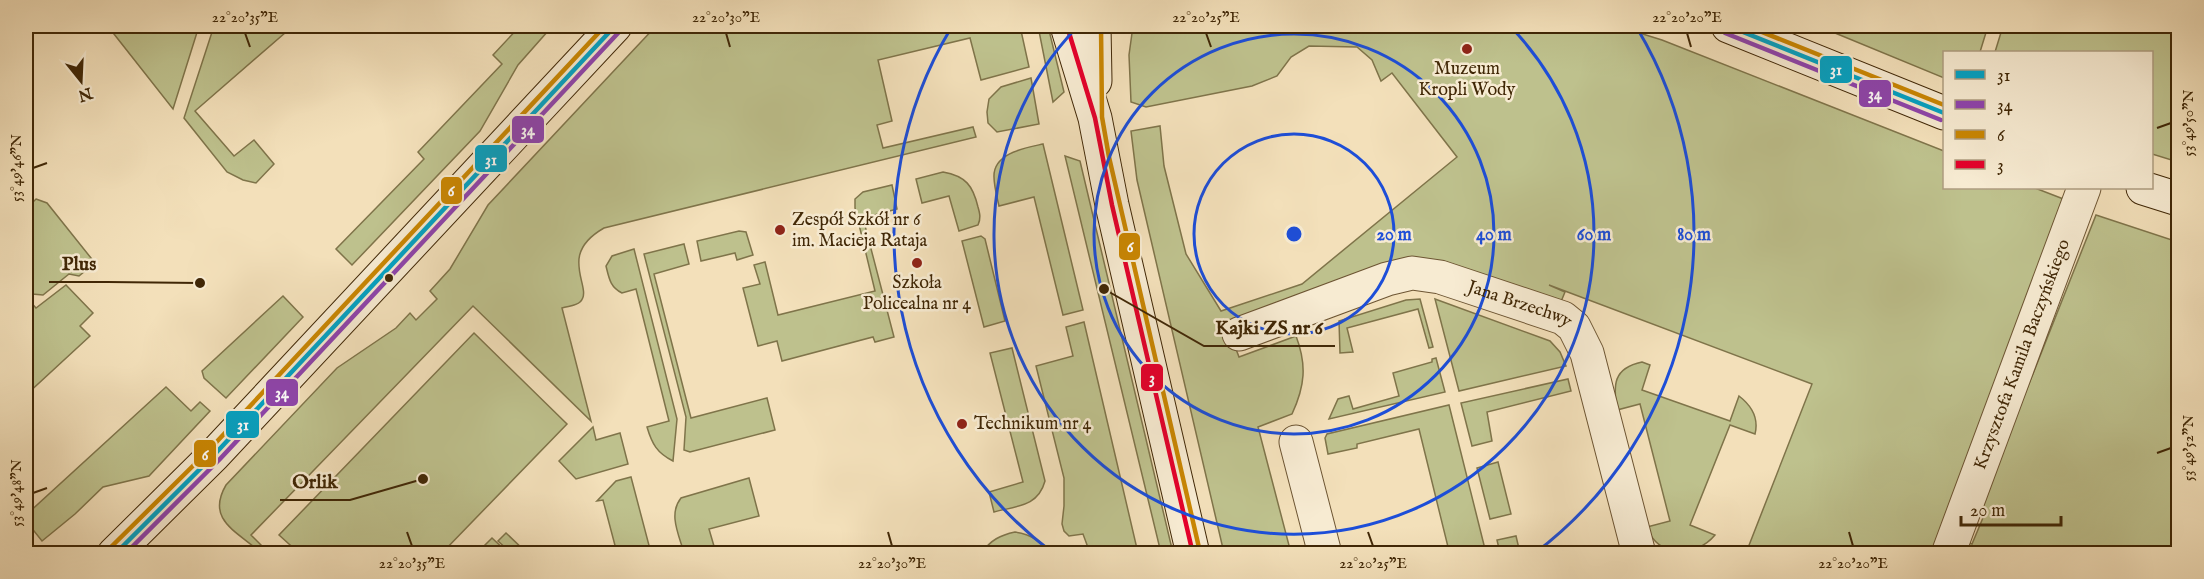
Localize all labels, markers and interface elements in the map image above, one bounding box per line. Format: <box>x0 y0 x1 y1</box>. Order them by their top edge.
text: 22°20'35"E <box>212 8 278 27</box>
text: 22°20'30"E <box>692 8 760 27</box>
text: 22°20'25"E <box>1172 8 1240 27</box>
text: 22°20'20"E <box>1652 8 1722 27</box>
marker: Muzeum Kropli Wody <box>1460 42 1474 56</box>
north arrow <box>51 51 111 111</box>
legend <box>1943 51 2153 189</box>
line badge: 31 <box>1819 55 1853 84</box>
place label: Muzeum Kropli Wody <box>1419 58 1516 102</box>
text: 31 <box>1830 61 1842 81</box>
text: 31 <box>1997 65 2010 88</box>
line badge: 34 <box>1858 79 1892 108</box>
text: N <box>75 81 96 105</box>
text: 34 <box>1868 85 1883 105</box>
text: 53°49'50"N <box>2179 89 2198 157</box>
text: 34 <box>1997 95 2013 118</box>
line badge: 34 <box>511 115 545 144</box>
text: 34 <box>521 121 536 141</box>
text: 6 <box>1997 125 2005 148</box>
text: 53°49'46"N <box>7 134 26 202</box>
line badge: 31 <box>474 144 508 173</box>
text: 31 <box>485 151 497 171</box>
text: 3 <box>1997 155 2004 178</box>
line badge: 6 <box>440 176 463 205</box>
text: 6 <box>448 182 456 202</box>
place label: Zespół Szkół nr 6 im. Macieja Rataja <box>792 209 928 253</box>
marker: Zespół Szkół nr 6 im. Macieja Rataja <box>773 223 787 237</box>
centre of rings <box>1284 224 1304 244</box>
text: 20 m <box>1376 224 1412 247</box>
text: 40 m <box>1476 224 1512 247</box>
text: 60 m <box>1577 224 1611 247</box>
text: 80 m <box>1677 224 1711 247</box>
line badge: 6 <box>1118 232 1141 261</box>
street label: Krzysztofa Kamila Baczyńskiego <box>1969 236 2076 473</box>
text: 6 <box>1127 238 1135 258</box>
callout: Plus <box>49 244 108 282</box>
text: Plus <box>62 252 96 277</box>
marker: Szkoła Policealna nr 4 <box>910 256 924 270</box>
unlabelled marker <box>383 272 395 284</box>
place label: Szkoła Policealna nr 4 <box>863 272 971 316</box>
street label: Jana Brzechwy <box>1463 275 1577 333</box>
callout: Kajki ZS nr 6 <box>1204 308 1335 346</box>
text: Kajki ZS nr 6 <box>1215 316 1324 341</box>
line badge: 3 <box>1140 363 1164 392</box>
text: 3 <box>1149 369 1155 389</box>
line badge: 34 <box>265 378 299 407</box>
text: 34 <box>275 384 290 404</box>
line badge: 31 <box>225 410 260 439</box>
place label: Technikum nr 4 <box>974 413 1091 436</box>
text: 53°49'52"N <box>2179 415 2198 481</box>
text: 31 <box>237 416 249 436</box>
marker: Technikum nr 4 <box>955 417 969 431</box>
line badge: 6 <box>193 439 217 468</box>
text: 6 <box>202 446 210 466</box>
text: 53°49'48"N <box>7 459 26 527</box>
callout: Orlik <box>280 462 350 500</box>
text: Orlik <box>292 470 339 495</box>
scale bar <box>1961 489 2062 527</box>
text: 20 m <box>1970 500 2005 523</box>
text: 22°20'35"E <box>379 554 445 573</box>
text: 22°20'30"E <box>858 554 926 573</box>
text: 22°20'25"E <box>1339 554 1407 573</box>
text: 22°20'20"E <box>1818 554 1888 573</box>

